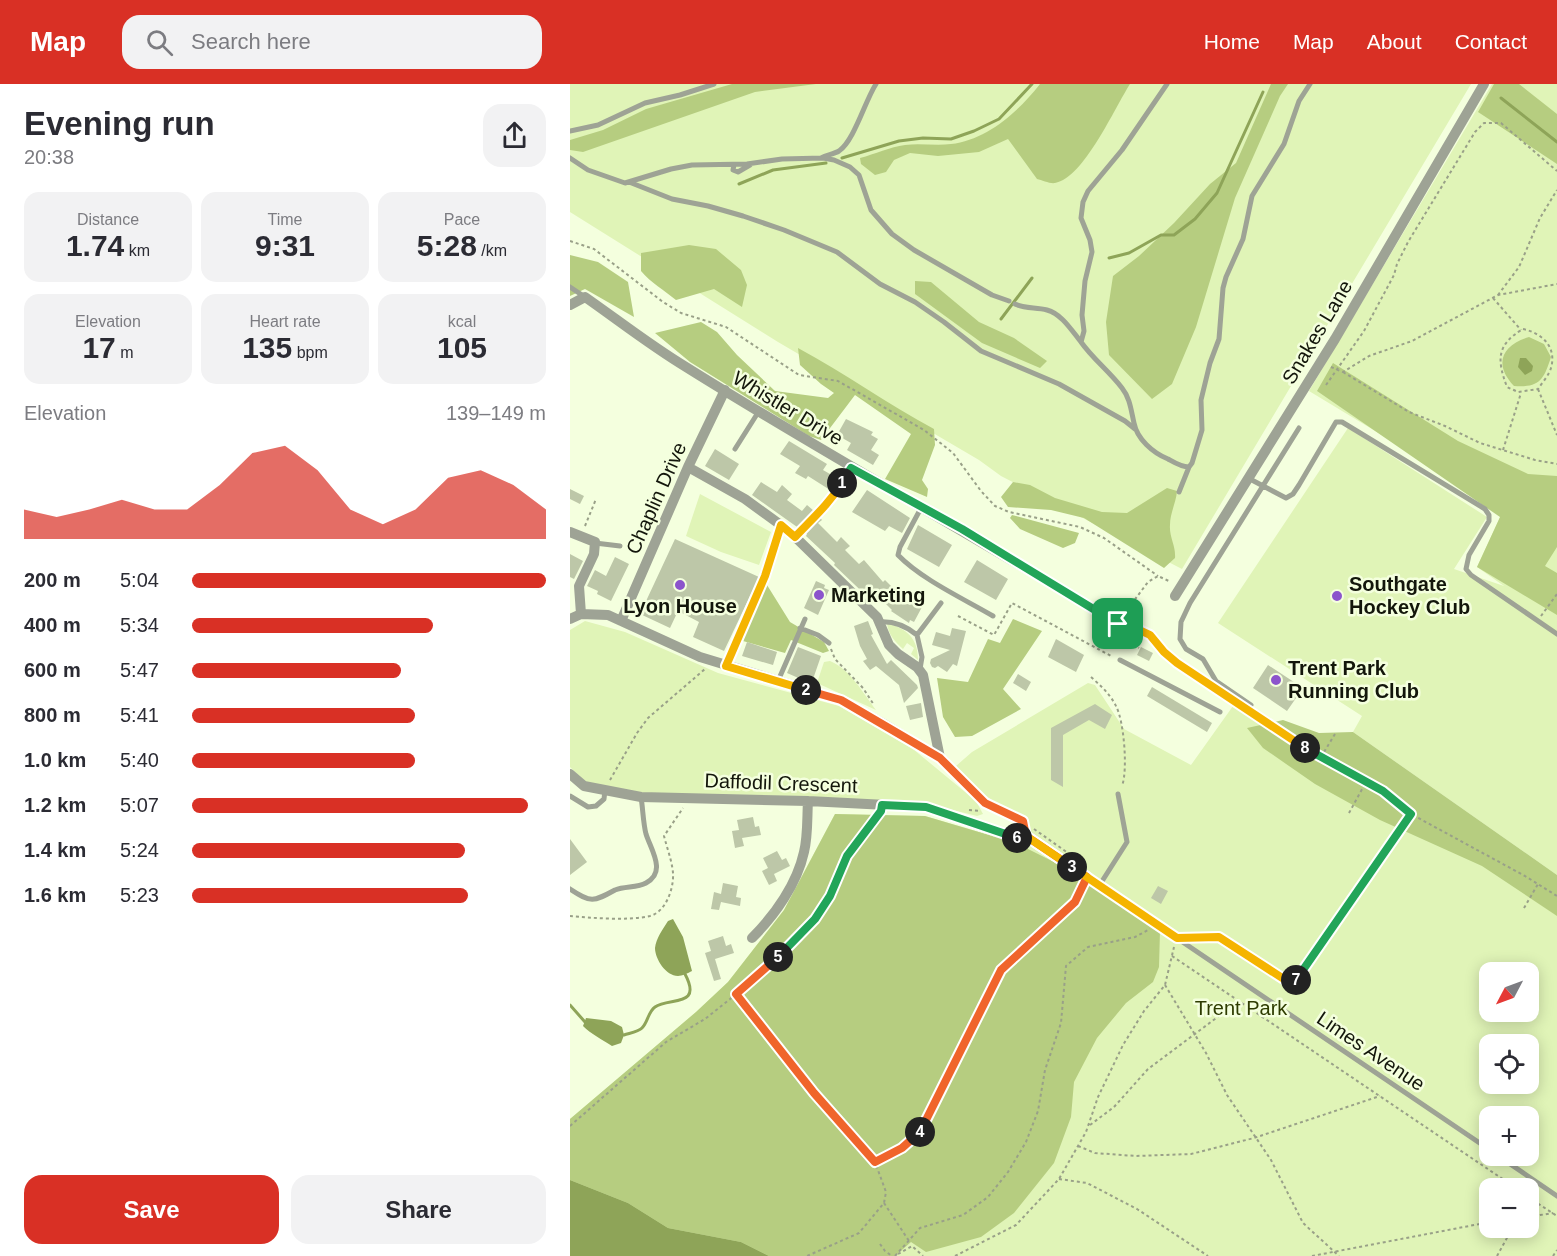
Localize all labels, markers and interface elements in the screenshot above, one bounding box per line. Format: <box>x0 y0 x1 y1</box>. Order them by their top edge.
search box <box>122 15 542 69</box>
text: Map <box>30 26 86 57</box>
icon: search <box>143 26 176 59</box>
text: Search here <box>191 29 311 54</box>
text: Home <box>1204 30 1260 53</box>
text: Map <box>1293 30 1334 53</box>
text: About <box>1367 30 1422 53</box>
text: Contact <box>1455 30 1527 53</box>
button: share <box>483 104 546 167</box>
text: Evening run <box>24 105 215 142</box>
text: 20:38 <box>24 146 74 168</box>
text: Distance <box>77 211 139 228</box>
text: Time <box>268 211 302 228</box>
text: Pace <box>444 211 480 228</box>
text: 1.74 <box>66 229 124 262</box>
text: 9:31 <box>255 229 315 262</box>
text: 5:28 <box>417 229 477 262</box>
text: km <box>124 242 150 259</box>
text: /km <box>477 242 507 259</box>
street label: Snakes Lane <box>1278 276 1356 388</box>
text: Elevation <box>75 313 141 330</box>
text: Heart rate <box>249 313 321 330</box>
text: kcal <box>448 313 476 330</box>
text: 17 <box>82 331 116 364</box>
text: 135 <box>242 331 292 364</box>
text: 105 <box>437 331 487 364</box>
text: m <box>116 344 134 361</box>
text: bpm <box>292 344 328 361</box>
street label: Whistler Drive <box>729 367 847 449</box>
text: Elevation <box>24 402 106 424</box>
text: 139–149 m <box>446 402 546 424</box>
street label: Chaplin Drive <box>622 439 690 557</box>
pin: 1 <box>827 468 857 498</box>
text: 1 <box>838 474 846 491</box>
text: 200 m <box>24 569 81 591</box>
text: 5:04 <box>120 569 159 591</box>
place label: Southgate Hockey Club <box>1349 573 1470 618</box>
marker: Lyon House <box>673 578 687 592</box>
place label: Marketing <box>831 584 925 606</box>
marker: Marketing <box>812 588 826 602</box>
marker: Southgate Hockey Club <box>1330 589 1344 603</box>
place label: Lyon House <box>623 595 737 617</box>
pin <box>1092 598 1143 649</box>
icon: arrive <box>1101 607 1134 640</box>
text: 400 m <box>24 614 81 636</box>
text: 5:34 <box>120 614 159 636</box>
place label: Trent Park Running Club <box>1288 657 1419 702</box>
text: 600 m <box>24 659 81 681</box>
text: 5:47 <box>120 659 159 681</box>
marker: Trent Park Running Club <box>1269 673 1283 687</box>
pin: 2 <box>791 675 821 705</box>
text: 2 <box>802 681 810 698</box>
text: 800 m <box>24 704 81 726</box>
text: 5:41 <box>120 704 159 726</box>
pin: 8 <box>1290 733 1320 763</box>
text: 8 <box>1301 739 1309 756</box>
text: 1.0 km <box>24 749 86 771</box>
text: 5:40 <box>120 749 159 771</box>
street label: Daffodil Crescent <box>704 769 858 797</box>
text: 1.2 km <box>24 794 86 816</box>
text: 5:07 <box>120 794 159 816</box>
pin: 6 <box>1002 823 1032 853</box>
text: 6 <box>1013 829 1021 846</box>
text: 1.4 km <box>24 839 86 861</box>
text: 5:24 <box>120 839 159 861</box>
pin: 3 <box>1057 852 1087 882</box>
text: 3 <box>1068 858 1076 875</box>
text: 1.6 km <box>24 884 86 906</box>
text: 5:23 <box>120 884 159 906</box>
pin: 5 <box>763 942 793 972</box>
text: 5 <box>774 948 782 965</box>
north arrow <box>1479 962 1539 1022</box>
map controls <box>1479 962 1539 1238</box>
pin: 7 <box>1281 965 1311 995</box>
text: 7 <box>1292 971 1300 988</box>
park label: Trent Park <box>1195 997 1288 1019</box>
street label: Limes Avenue <box>1313 1007 1429 1095</box>
button: locate <box>1479 1034 1539 1094</box>
button: + <box>1479 1106 1539 1166</box>
pin: 4 <box>905 1117 935 1147</box>
text: 4 <box>916 1123 924 1140</box>
button: Save <box>24 1175 279 1244</box>
button: Share <box>291 1175 546 1244</box>
button: − <box>1479 1178 1539 1238</box>

